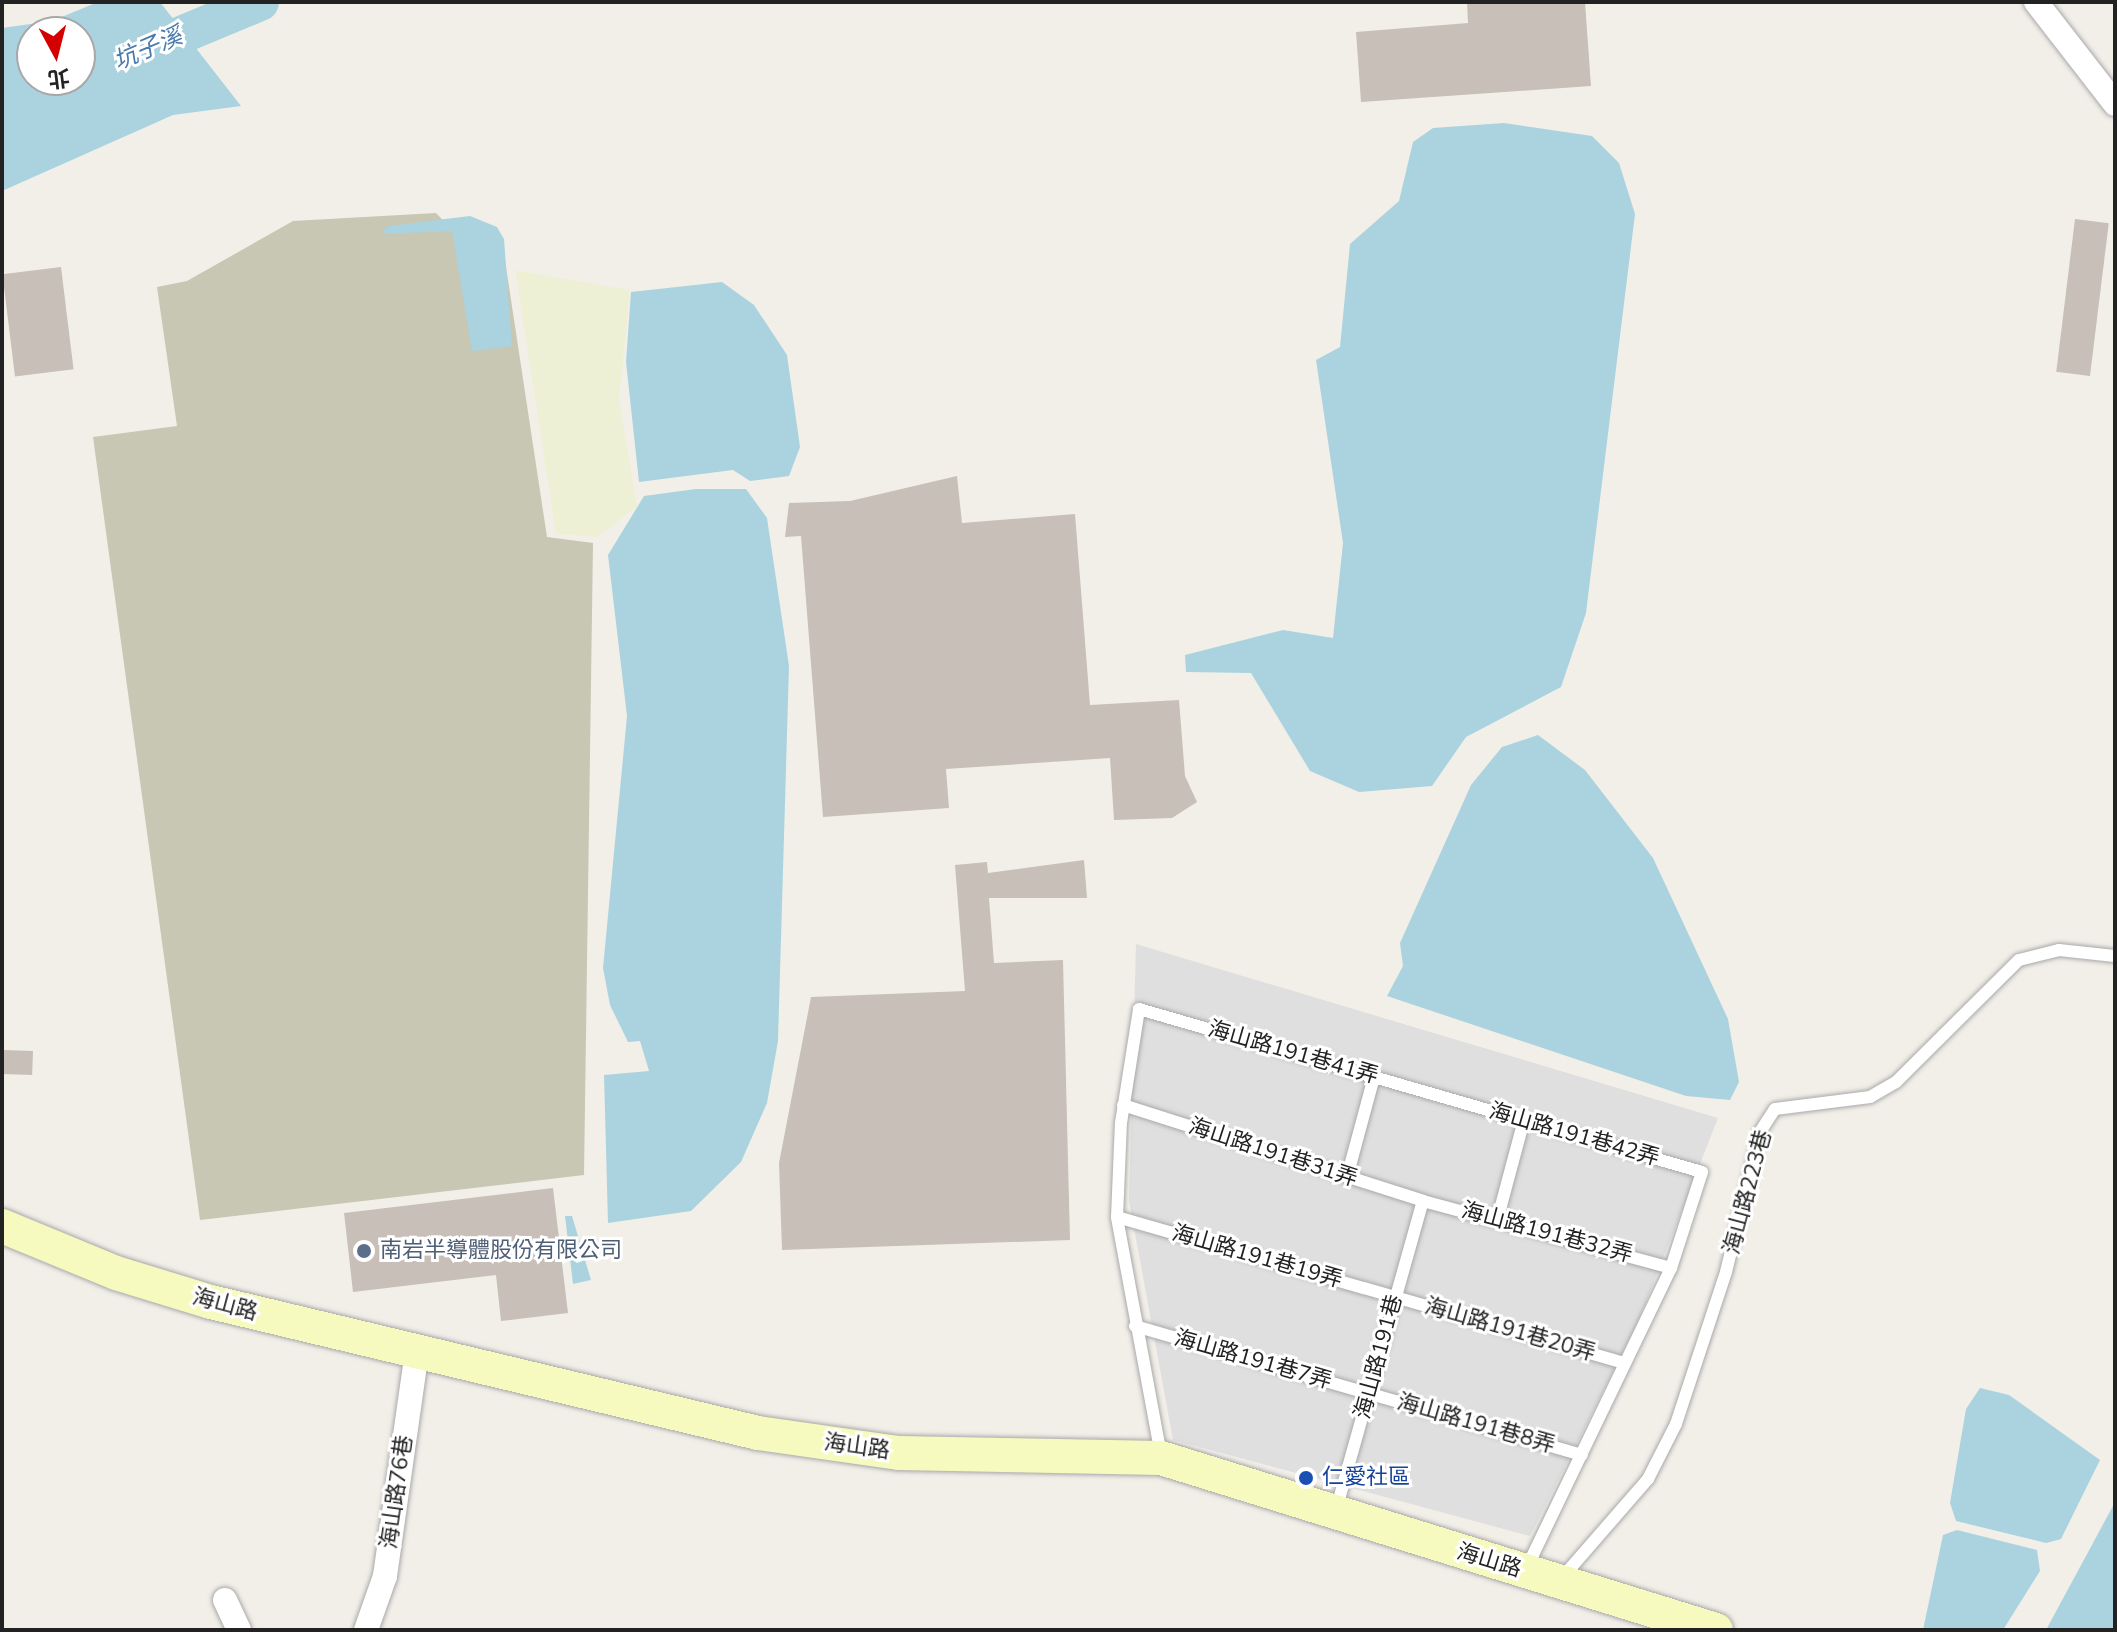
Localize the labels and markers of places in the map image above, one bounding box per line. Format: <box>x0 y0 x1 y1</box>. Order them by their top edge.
place label: 南岩半導體股份有限公司 <box>380 1238 622 1264</box>
marker: 南岩半導體股份有限公司 <box>355 1242 373 1260</box>
place label: 仁愛社區 <box>1322 1465 1410 1491</box>
marker: 仁愛社區 <box>1297 1469 1315 1487</box>

